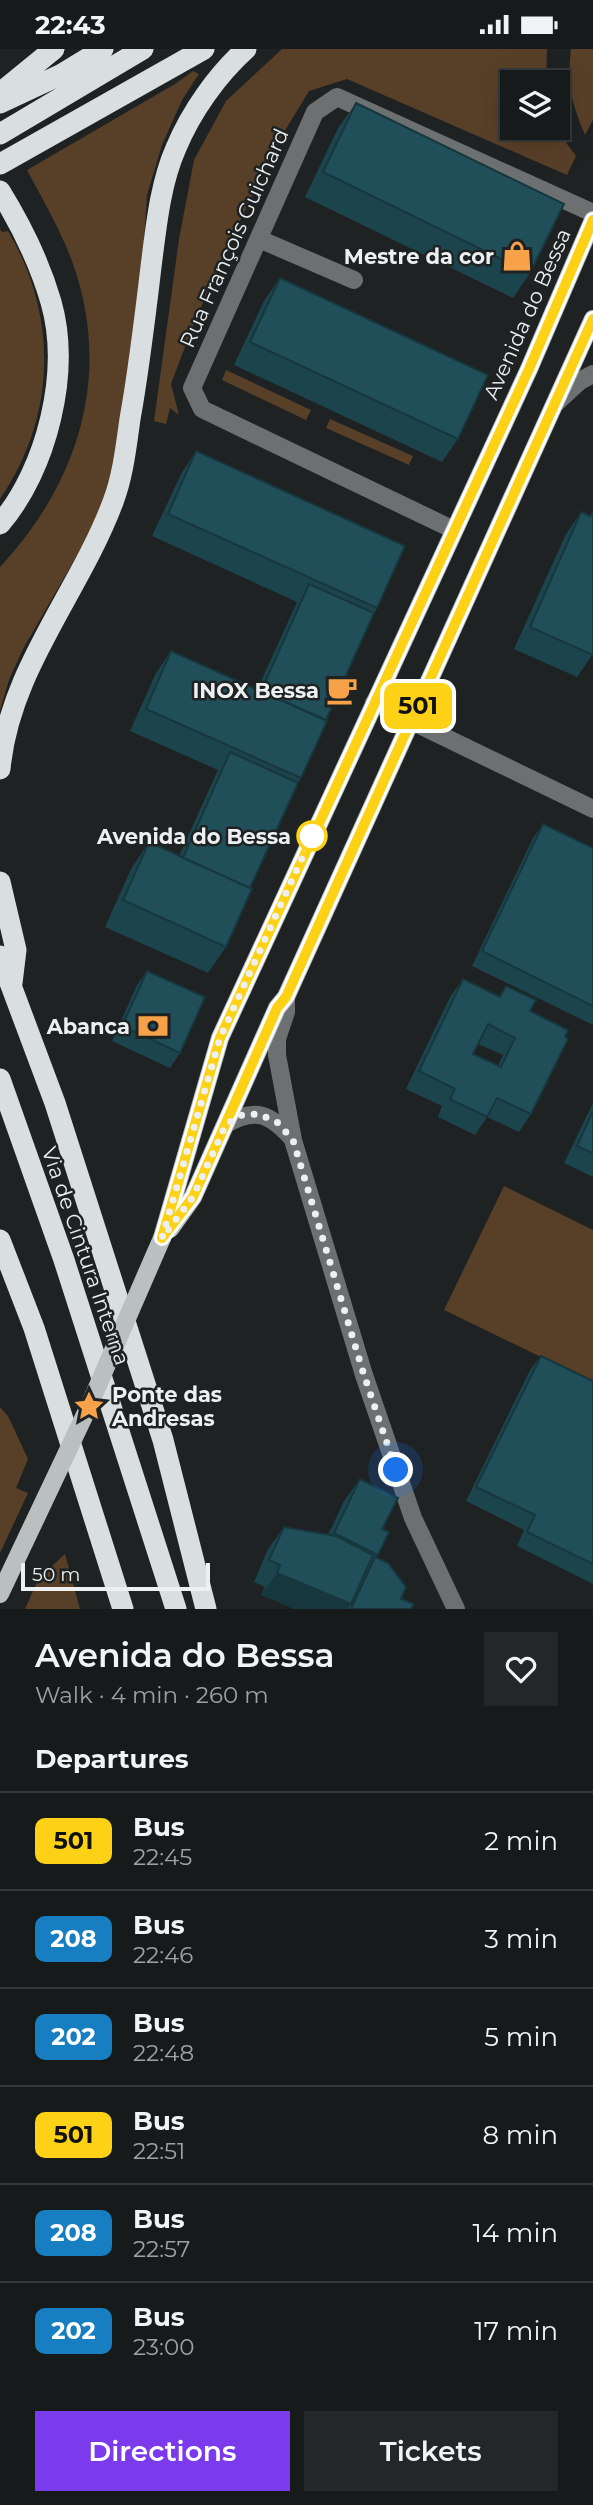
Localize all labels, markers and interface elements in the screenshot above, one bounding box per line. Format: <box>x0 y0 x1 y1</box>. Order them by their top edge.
text: 22:43 <box>35 9 106 41</box>
map controls <box>500 70 570 140</box>
button: layers <box>500 70 570 140</box>
street label: Rua François Guichard <box>174 125 294 351</box>
street label: Avenida do Bessa <box>478 225 576 403</box>
shop icon: Mestre da cor <box>500 239 534 273</box>
place label: Mestre da cor <box>344 244 494 269</box>
cafe icon: INOX Bessa <box>325 673 359 707</box>
place label: INOX Bessa <box>192 678 319 703</box>
line badge: 501 <box>378 683 458 729</box>
text: 501 <box>398 691 438 720</box>
marker: Avenida do Bessa <box>297 821 327 851</box>
place label: Avenida do Bessa <box>96 824 291 849</box>
bank icon: Abanca <box>136 1009 170 1043</box>
place label: Abanca <box>46 1014 130 1039</box>
street label: Via de Cintura Interna <box>37 1144 135 1368</box>
place label: Ponte das Andresas <box>111 1382 222 1431</box>
place icon: Ponte das Andresas <box>72 1389 106 1423</box>
your location <box>378 1452 413 1487</box>
scale bar <box>21 1560 210 1592</box>
text: 50 m <box>32 1563 80 1586</box>
button: heart <box>484 1632 558 1706</box>
text: Avenida do Bessa <box>35 1635 335 1675</box>
text: Walk · 4 min · 260 m <box>35 1681 269 1709</box>
text: Departures <box>35 1743 189 1775</box>
text: Bus <box>133 1811 185 1843</box>
text: 2 min <box>484 1825 558 1857</box>
text: 501 <box>54 1826 93 1855</box>
text: 22:45 <box>133 1843 192 1871</box>
text: Bus <box>133 1909 185 1941</box>
text: 3 min <box>484 1923 558 1955</box>
text: 208 <box>50 1924 97 1953</box>
text: 22:46 <box>133 1941 193 1969</box>
text: Bus <box>133 2007 185 2039</box>
text: 5 min <box>484 2021 558 2053</box>
text: 202 <box>51 2022 96 2051</box>
text: 22:48 <box>133 2039 194 2067</box>
text: Bus <box>133 2105 185 2137</box>
text: 8 min <box>482 2119 558 2151</box>
text: 501 <box>54 2120 93 2149</box>
text: 22:51 <box>133 2137 185 2165</box>
text: Bus <box>133 2203 185 2235</box>
text: 14 min <box>472 2217 558 2249</box>
text: 208 <box>50 2218 97 2247</box>
text: 22:57 <box>133 2235 190 2263</box>
text: Bus <box>133 2301 185 2333</box>
text: 17 min <box>474 2315 558 2347</box>
text: 202 <box>51 2316 96 2345</box>
text: 23:00 <box>133 2333 194 2361</box>
button: Directions <box>35 2411 290 2491</box>
button: Tickets <box>304 2411 558 2491</box>

